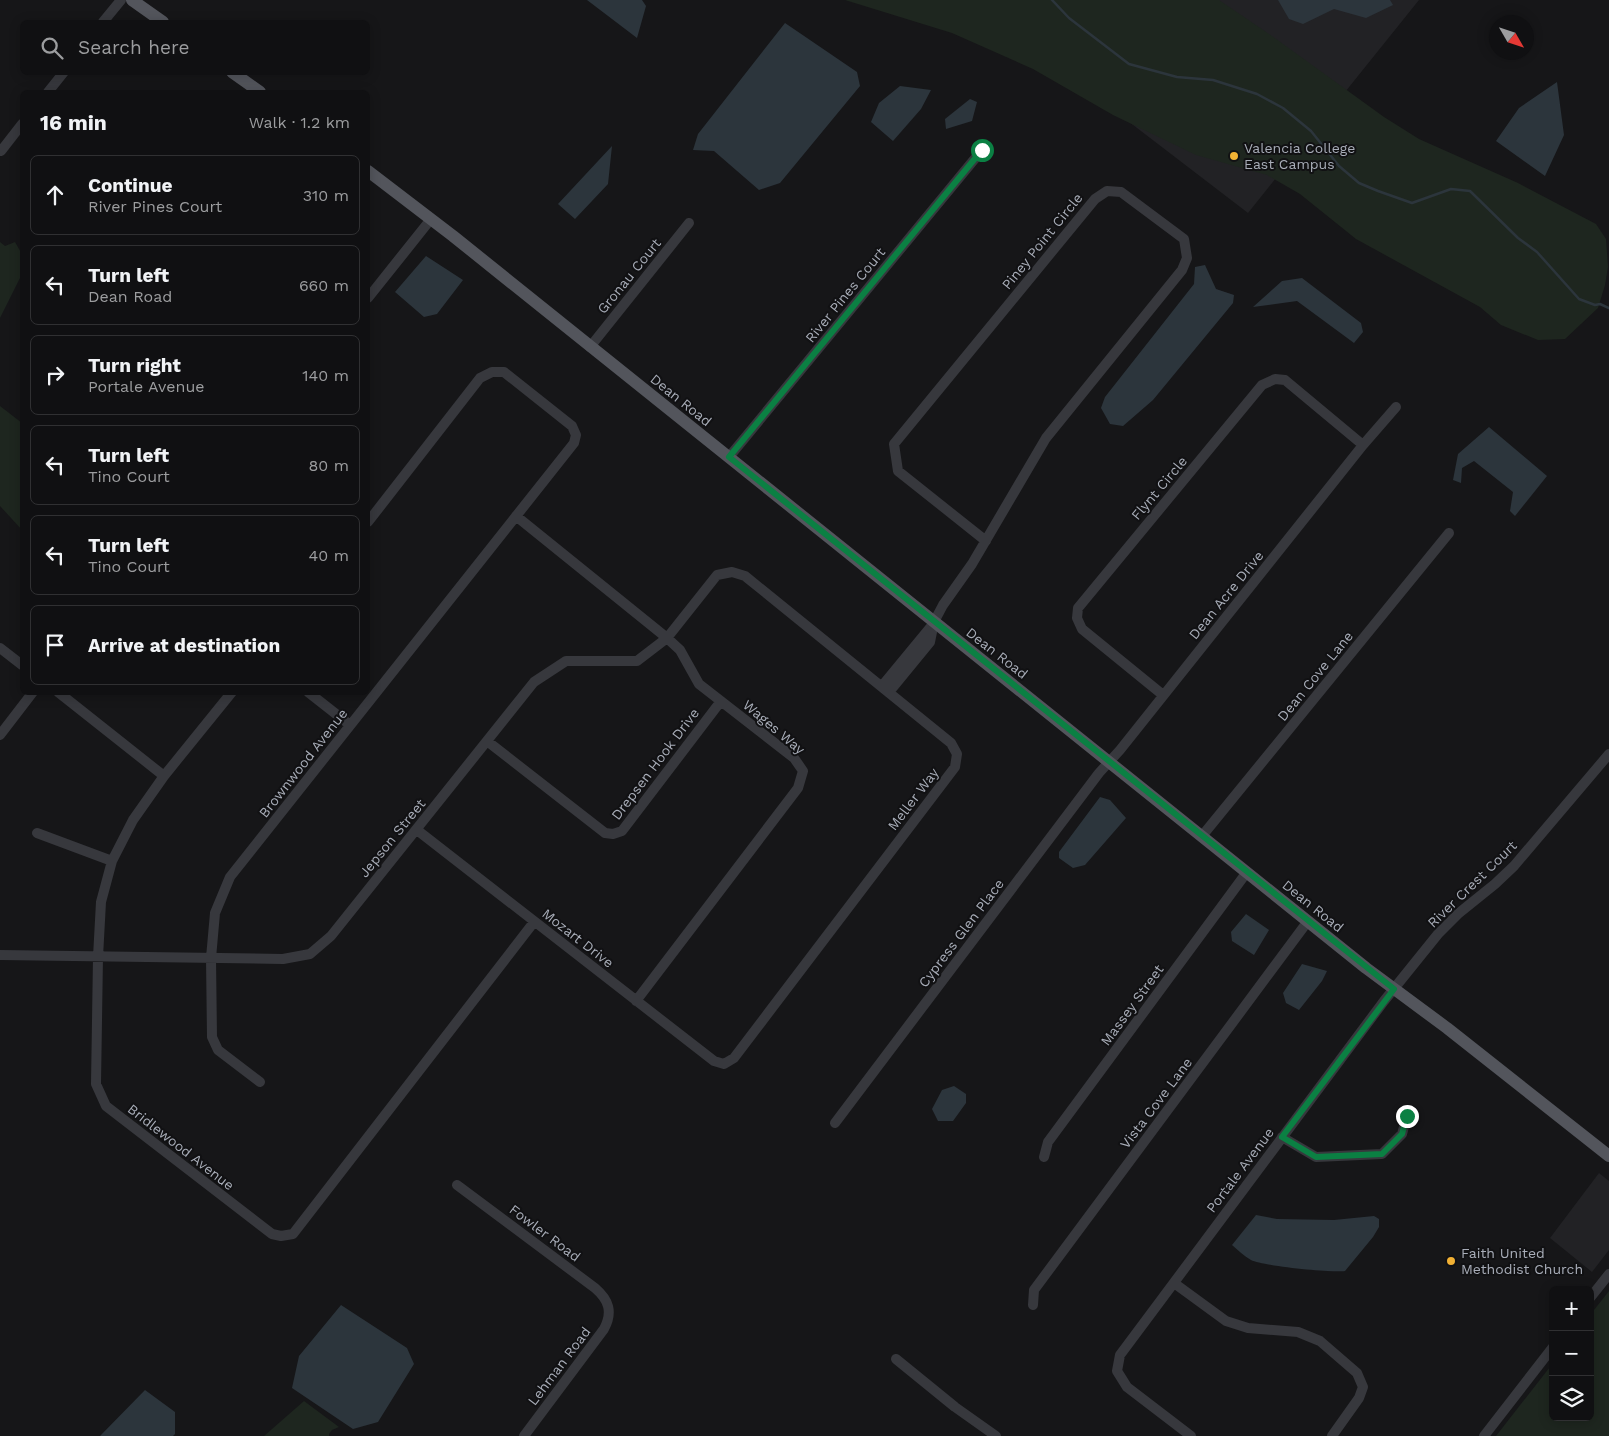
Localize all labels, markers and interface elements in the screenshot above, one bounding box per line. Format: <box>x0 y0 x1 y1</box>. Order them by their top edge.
north arrow <box>1489 15 1534 60</box>
search box <box>20 20 370 75</box>
icon: search <box>38 34 66 62</box>
text: Search here <box>78 36 189 59</box>
text: 16 min <box>40 110 107 135</box>
text: Walk · 1.2 km <box>249 113 350 132</box>
route start <box>971 139 994 162</box>
place label: Valencia College East Campus <box>1244 140 1355 172</box>
marker: Valencia College East Campus <box>1228 150 1240 162</box>
text: Continue <box>88 174 172 197</box>
icon: ahead <box>41 181 69 209</box>
text: 310 m <box>303 186 349 205</box>
street label: Piney Point Circle <box>998 190 1086 292</box>
text: River Pines Court <box>88 197 222 216</box>
street label: Gronau Court <box>594 235 664 317</box>
street label: River Pines Court <box>802 244 888 346</box>
text: Turn left <box>88 264 169 287</box>
icon: left <box>41 271 69 299</box>
text: 660 m <box>299 276 349 295</box>
text: Dean Road <box>88 287 172 306</box>
text: Turn right <box>88 354 181 377</box>
icon: right <box>41 361 69 389</box>
text: 140 m <box>302 366 349 385</box>
street label: Dean Road <box>647 371 715 429</box>
text: Portale Avenue <box>88 377 205 396</box>
text: Turn left <box>88 444 169 467</box>
icon: left <box>41 451 69 479</box>
street label: Flynt Circle <box>1128 453 1190 523</box>
text: 80 m <box>308 456 349 475</box>
text: Tino Court <box>88 467 170 486</box>
text: Turn left <box>88 534 169 557</box>
icon: left <box>41 541 69 569</box>
text: 40 m <box>309 546 349 565</box>
street label: Dean Acre Drive <box>1185 548 1267 642</box>
text: Tino Court <box>88 557 170 576</box>
street label: Dean Road <box>963 624 1031 682</box>
street label: Dean Cove Lane <box>1274 628 1356 724</box>
icon: arrive <box>41 631 69 659</box>
text: Arrive at destination <box>88 634 280 657</box>
street label: Wages Way <box>740 697 809 758</box>
street label: Brownwood Avenue <box>255 705 351 821</box>
street label: Drepsen Hook Drive <box>608 705 702 823</box>
street label: Meller Way <box>884 764 942 833</box>
street label: Jepson Street <box>356 796 429 880</box>
street label: River Crest Court <box>1424 837 1520 931</box>
street label: Cypress Glen Place <box>915 876 1007 990</box>
street label: Dean Road <box>1279 877 1347 935</box>
street label: Mozart Drive <box>539 905 617 971</box>
street label: Massey Street <box>1097 961 1167 1049</box>
street label: Vista Cove Lane <box>1117 1054 1195 1152</box>
street label: Bridlewood Avenue <box>125 1101 237 1193</box>
route end <box>1396 1105 1419 1128</box>
street label: Portale Avenue <box>1203 1124 1277 1216</box>
street label: Fowler Road <box>506 1201 584 1265</box>
place label: Faith United Methodist Church <box>1461 1245 1583 1277</box>
marker: Faith United Methodist Church <box>1445 1255 1457 1267</box>
map controls <box>1549 1286 1594 1421</box>
button: + <box>1549 1286 1594 1331</box>
street label: Lehman Road <box>524 1324 594 1408</box>
button: − <box>1549 1331 1594 1376</box>
button: layers <box>1549 1376 1594 1421</box>

